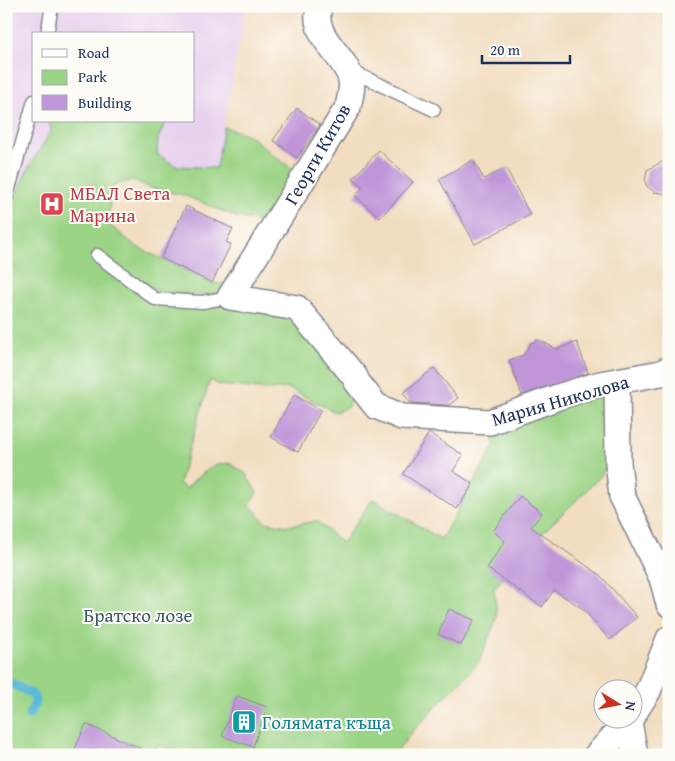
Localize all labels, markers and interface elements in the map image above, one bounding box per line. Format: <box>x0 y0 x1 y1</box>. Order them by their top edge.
legend <box>32 32 195 122</box>
scale bar <box>482 32 570 64</box>
text: 20 m <box>490 39 521 60</box>
text: Road <box>78 42 109 63</box>
text: Park <box>78 66 107 87</box>
text: Building <box>78 92 132 113</box>
street label: Георги Китов <box>277 98 357 210</box>
place label: МБАЛ Света Марина <box>70 179 170 229</box>
hospital icon: МБАЛ Света Марина <box>39 191 65 217</box>
street label: Мария Николова <box>488 367 632 433</box>
park label: Братско лозе <box>84 601 192 629</box>
north arrow <box>592 678 642 728</box>
text: N <box>620 700 641 713</box>
place label: Голямата къща <box>262 708 391 736</box>
building icon: Голямата къща <box>231 709 257 735</box>

